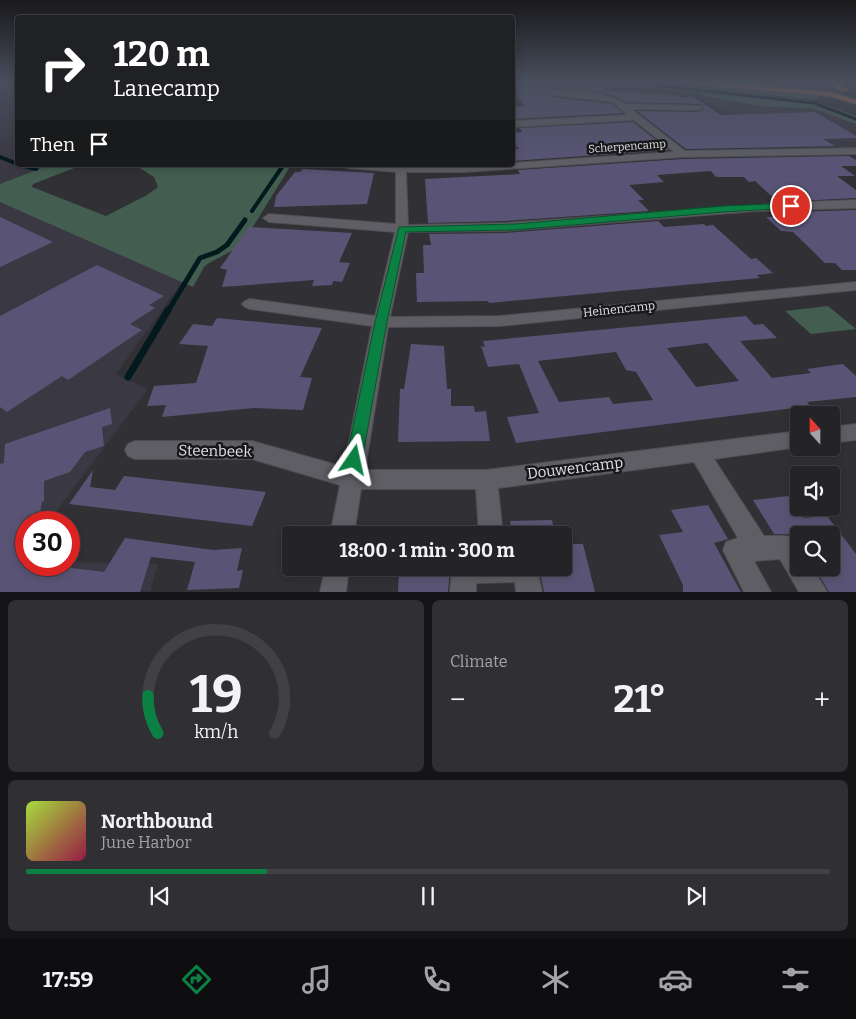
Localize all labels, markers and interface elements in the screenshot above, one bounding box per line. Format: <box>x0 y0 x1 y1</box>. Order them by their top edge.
text: 120 m <box>113 33 210 75</box>
icon: right <box>30 35 95 100</box>
text: Lanecamp <box>113 75 220 102</box>
icon: arrive <box>85 130 113 158</box>
text: Then <box>30 133 75 156</box>
street label: Scherpencamp <box>588 137 667 156</box>
pin <box>770 185 812 227</box>
icon: arrive <box>777 192 805 220</box>
street label: Heinencamp <box>582 298 656 320</box>
north arrow <box>790 406 840 456</box>
map controls <box>790 406 840 576</box>
position arrow <box>327 433 379 485</box>
street label: Steenbeek <box>178 441 252 461</box>
street label: Douwencamp <box>526 453 624 483</box>
button: sound <box>790 466 840 516</box>
speed limit sign: 30 <box>15 511 80 576</box>
button: search <box>790 526 840 576</box>
text: 18:00 · 1 min · 300 m <box>339 539 515 562</box>
text: Climate <box>450 652 508 671</box>
text: 19 <box>189 663 243 726</box>
text: 21° <box>613 676 666 722</box>
text: − <box>450 683 465 716</box>
text: + <box>814 683 830 716</box>
text: km/h <box>194 721 238 743</box>
text: Northbound <box>101 810 213 833</box>
text: June Harbor <box>101 833 192 852</box>
icon: previous <box>146 882 174 910</box>
icon: pause <box>414 882 442 910</box>
icon: next <box>682 882 710 910</box>
icon: directions <box>179 962 214 997</box>
icon: music <box>299 962 334 997</box>
icon: phone <box>419 962 454 997</box>
icon: climate <box>538 962 573 997</box>
icon: car <box>658 962 693 997</box>
icon: filters <box>778 962 813 997</box>
text: 17:59 <box>42 966 94 993</box>

